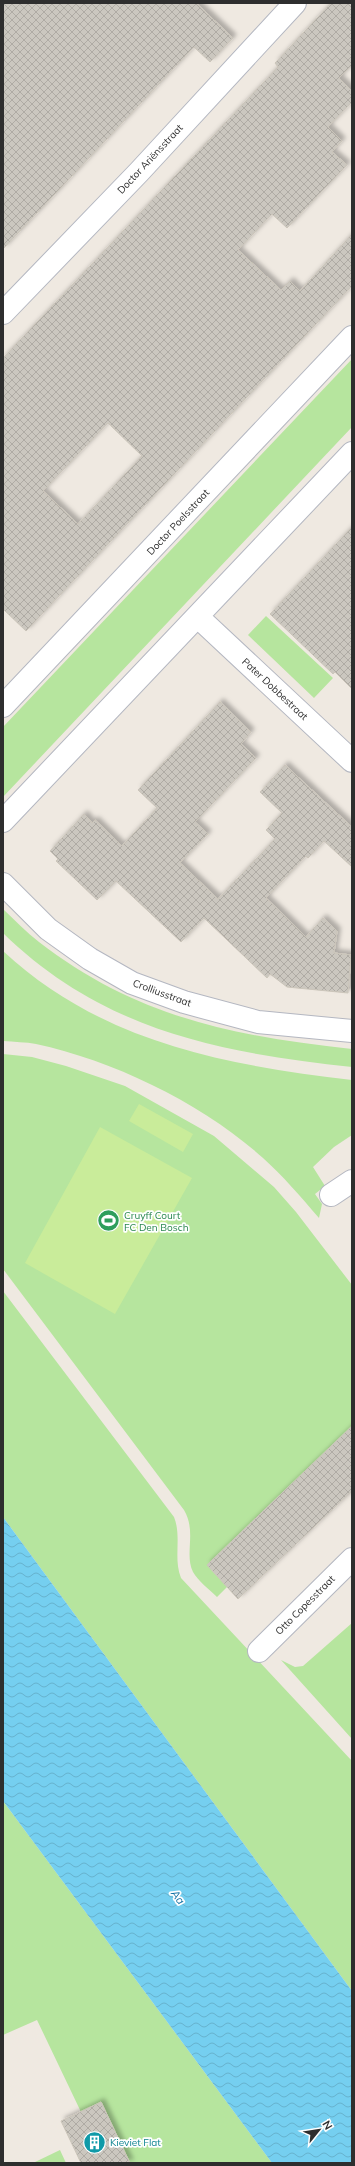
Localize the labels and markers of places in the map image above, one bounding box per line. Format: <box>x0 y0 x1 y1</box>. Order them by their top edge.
sports icon: Cruyff Court FC Den Bosch <box>95 1208 121 1234</box>
place label: Cruyff Court FC Den Bosch <box>124 1209 189 1234</box>
building icon: Kieviet Flat <box>82 2129 108 2155</box>
place label: Kieviet Flat <box>110 2136 161 2149</box>

